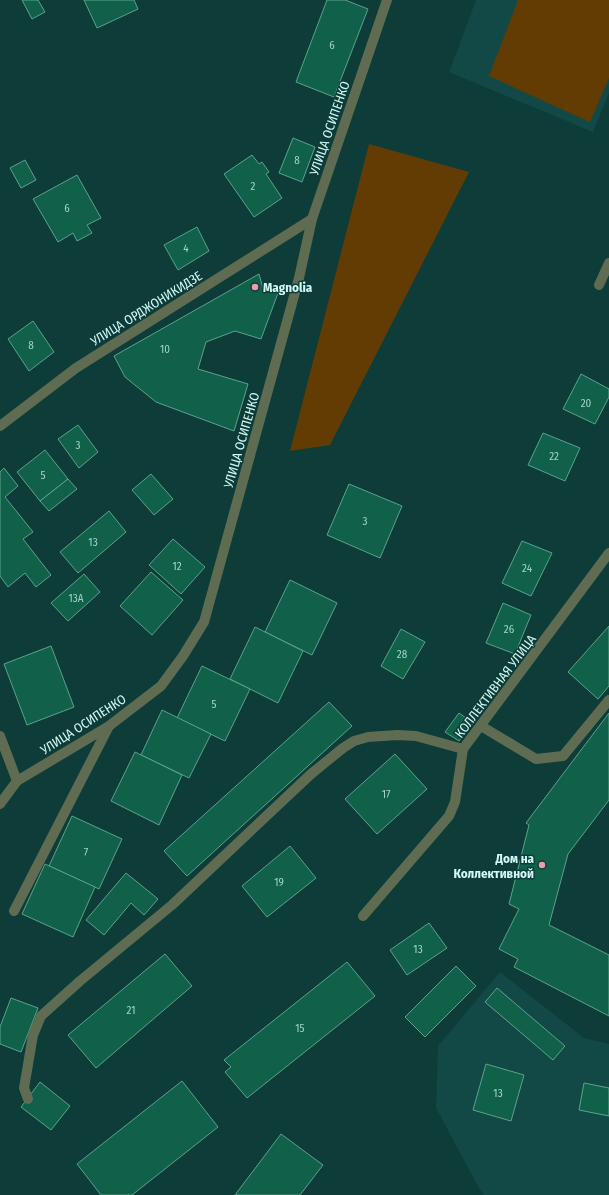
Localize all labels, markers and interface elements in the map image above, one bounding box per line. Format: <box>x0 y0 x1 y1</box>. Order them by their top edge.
house number: 6 <box>329 39 335 52</box>
street label: УЛИЦА ОСИПЕНКО <box>306 79 353 178</box>
house number: 8 <box>294 154 300 167</box>
house number: 2 <box>251 180 256 193</box>
house number: 6 <box>64 202 70 215</box>
house number: 4 <box>183 242 189 255</box>
street label: УЛИЦА ОРДЖОНИКИДЗЕ <box>87 268 205 349</box>
place label: Magnolia <box>263 280 313 295</box>
marker: Magnolia <box>250 282 260 292</box>
house number: 8 <box>28 339 34 352</box>
house number: 10 <box>160 343 170 356</box>
street label: УЛИЦА ОСИПЕНКО <box>220 391 262 491</box>
house number: 20 <box>581 397 592 410</box>
house number: 3 <box>76 439 81 452</box>
house number: 22 <box>549 450 559 463</box>
house number: 5 <box>40 469 46 482</box>
house number: 3 <box>363 515 368 528</box>
house number: 13 <box>88 536 98 549</box>
house number: 12 <box>172 560 182 573</box>
house number: 24 <box>522 562 533 575</box>
house number: 13А <box>68 592 84 605</box>
house number: 26 <box>504 623 515 636</box>
street label: КОЛЛЕКТИВНАЯ УЛИЦА <box>452 632 539 741</box>
house number: 28 <box>397 648 408 661</box>
street label: УЛИЦА ОСИПЕНКО <box>37 691 129 758</box>
house number: 5 <box>211 698 217 711</box>
house number: 17 <box>382 788 391 801</box>
house number: 7 <box>84 846 89 859</box>
place label: Дом на Коллективной <box>454 851 535 881</box>
marker: Дом на Коллективной <box>537 860 547 870</box>
house number: 19 <box>274 876 284 889</box>
house number: 13 <box>413 943 423 956</box>
house number: 21 <box>127 1004 135 1017</box>
house number: 15 <box>295 1022 305 1035</box>
house number: 13 <box>493 1087 503 1100</box>

